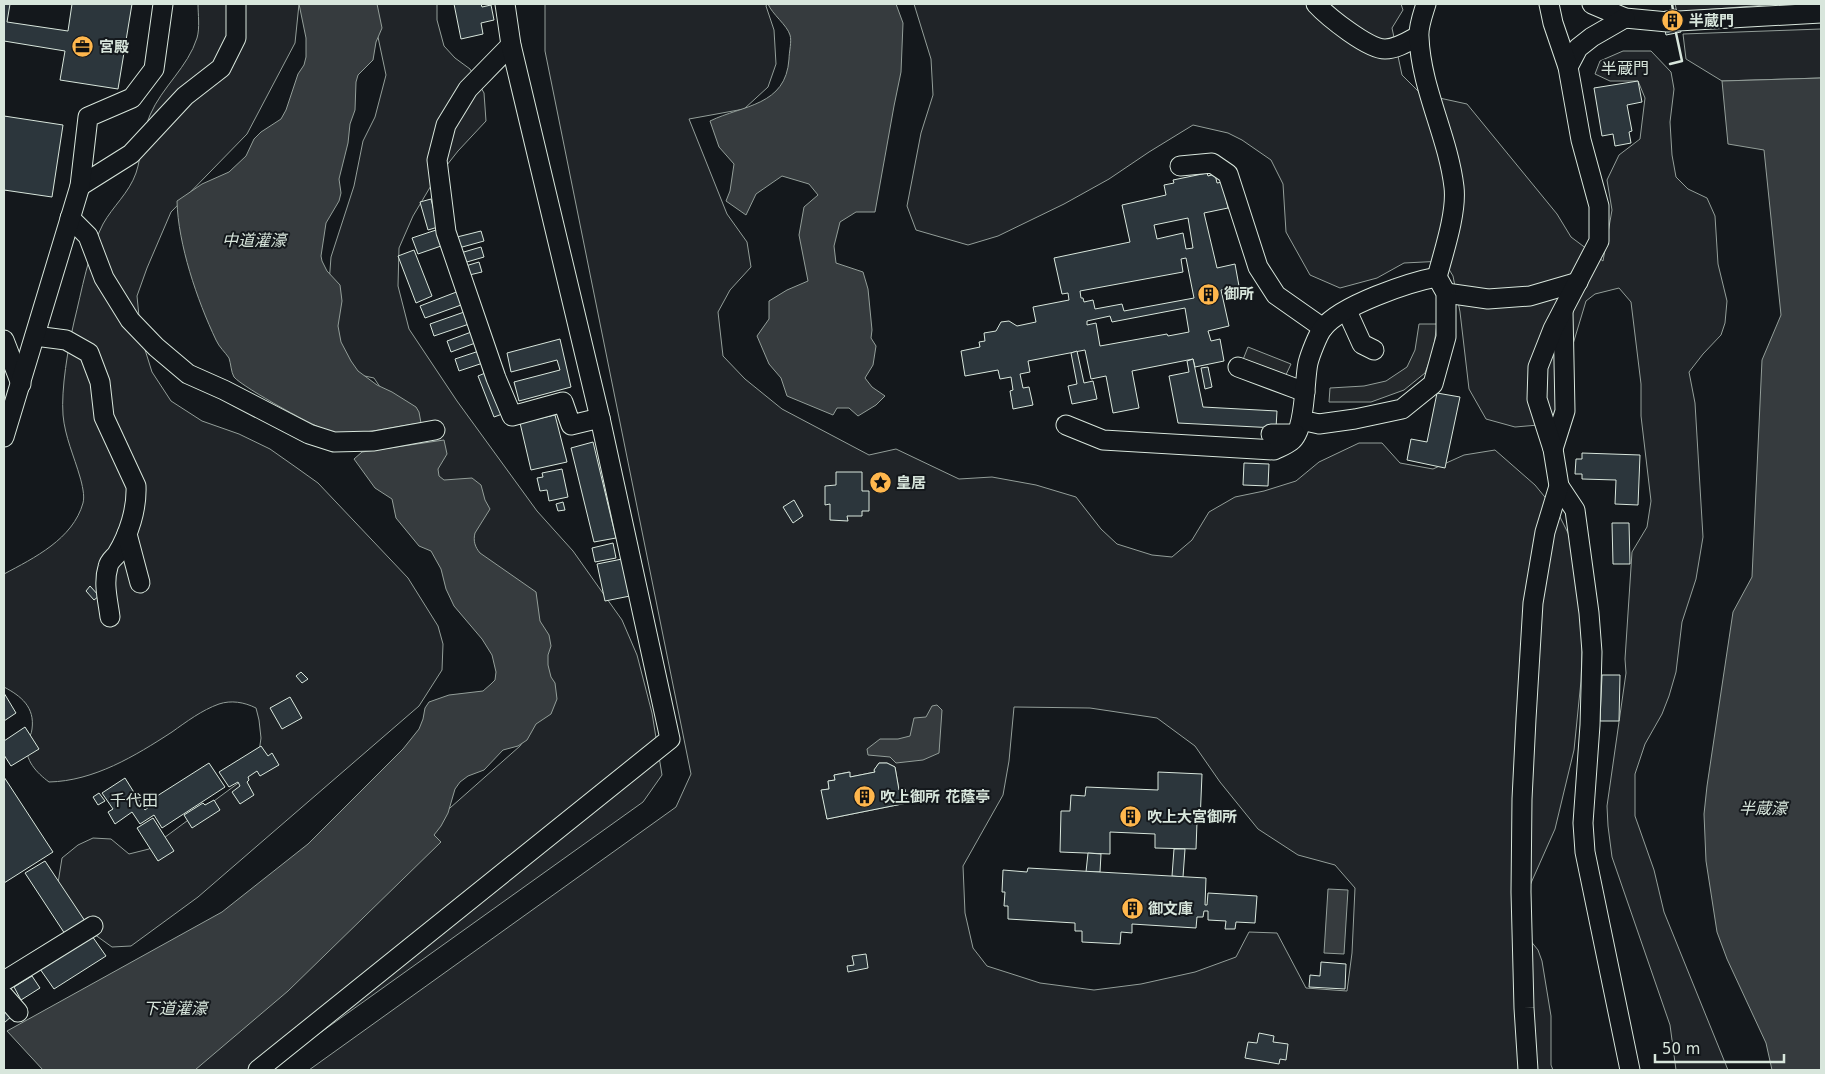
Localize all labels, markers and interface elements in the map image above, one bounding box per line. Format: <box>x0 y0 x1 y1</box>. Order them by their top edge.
building icon: 半蔵門 <box>1661 9 1685 33</box>
place label: 半蔵門 <box>1689 12 1734 30</box>
office icon: 宮殿 <box>71 35 95 59</box>
place label: 宮殿 <box>99 38 129 56</box>
district label: 半蔵門 <box>1601 59 1649 78</box>
water label: 中道灌濠 <box>222 231 289 250</box>
building icon: 御所 <box>1196 282 1220 306</box>
place label: 御所 <box>1224 285 1254 303</box>
place icon: 皇居 <box>868 471 892 495</box>
place label: 皇居 <box>896 474 926 492</box>
building icon: 吹上御所 花蔭亭 <box>852 785 876 809</box>
place label: 吹上御所 花蔭亭 <box>880 788 990 806</box>
district label: 千代田 <box>110 791 158 810</box>
water label: 半蔵濠 <box>1739 799 1790 818</box>
building icon: 吹上大宮御所 <box>1119 805 1143 829</box>
place label: 吹上大宮御所 <box>1147 808 1237 826</box>
building icon: 御文庫 <box>1120 897 1144 921</box>
place label: 御文庫 <box>1148 900 1193 918</box>
water label: 下道灌濠 <box>143 999 210 1018</box>
scale bar <box>1655 1032 1784 1064</box>
text: 50 m <box>1662 1040 1700 1058</box>

